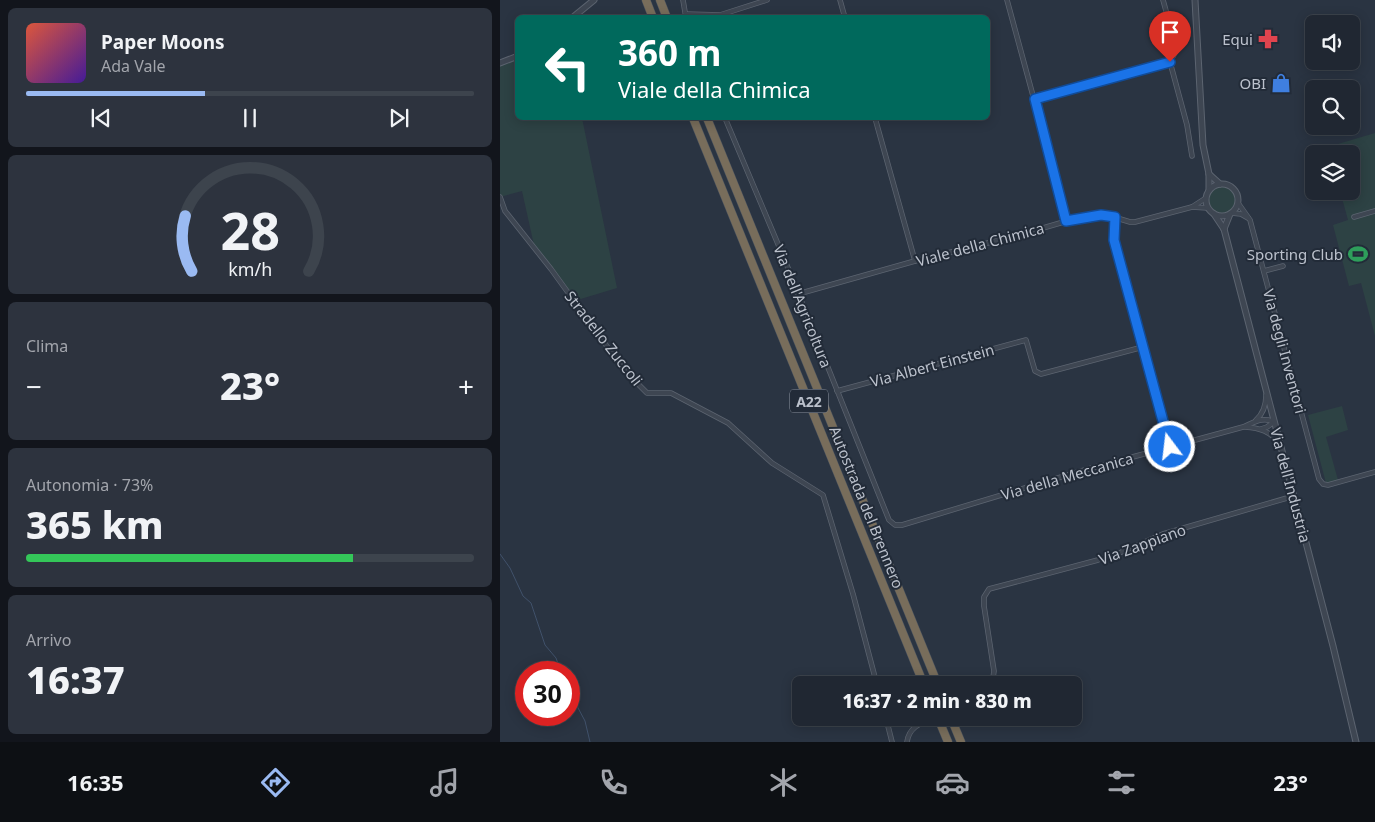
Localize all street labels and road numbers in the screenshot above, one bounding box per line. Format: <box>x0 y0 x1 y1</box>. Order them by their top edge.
street label: Viale della Chimica <box>914 217 1046 271</box>
street label: Via dell'Agricoltura <box>769 242 837 370</box>
street label: Stradello Zuccoli <box>561 286 647 390</box>
street label: Via degli Inventori <box>1259 287 1311 415</box>
street label: Via Albert Einstein <box>868 339 996 391</box>
road number: A22 <box>790 390 828 412</box>
street label: Autostrada del Brennero <box>825 423 909 591</box>
street label: Via dell'Industria <box>1266 425 1316 545</box>
street label: Via della Meccanica <box>999 448 1135 504</box>
street label: Via Zappiano <box>1096 519 1188 569</box>

